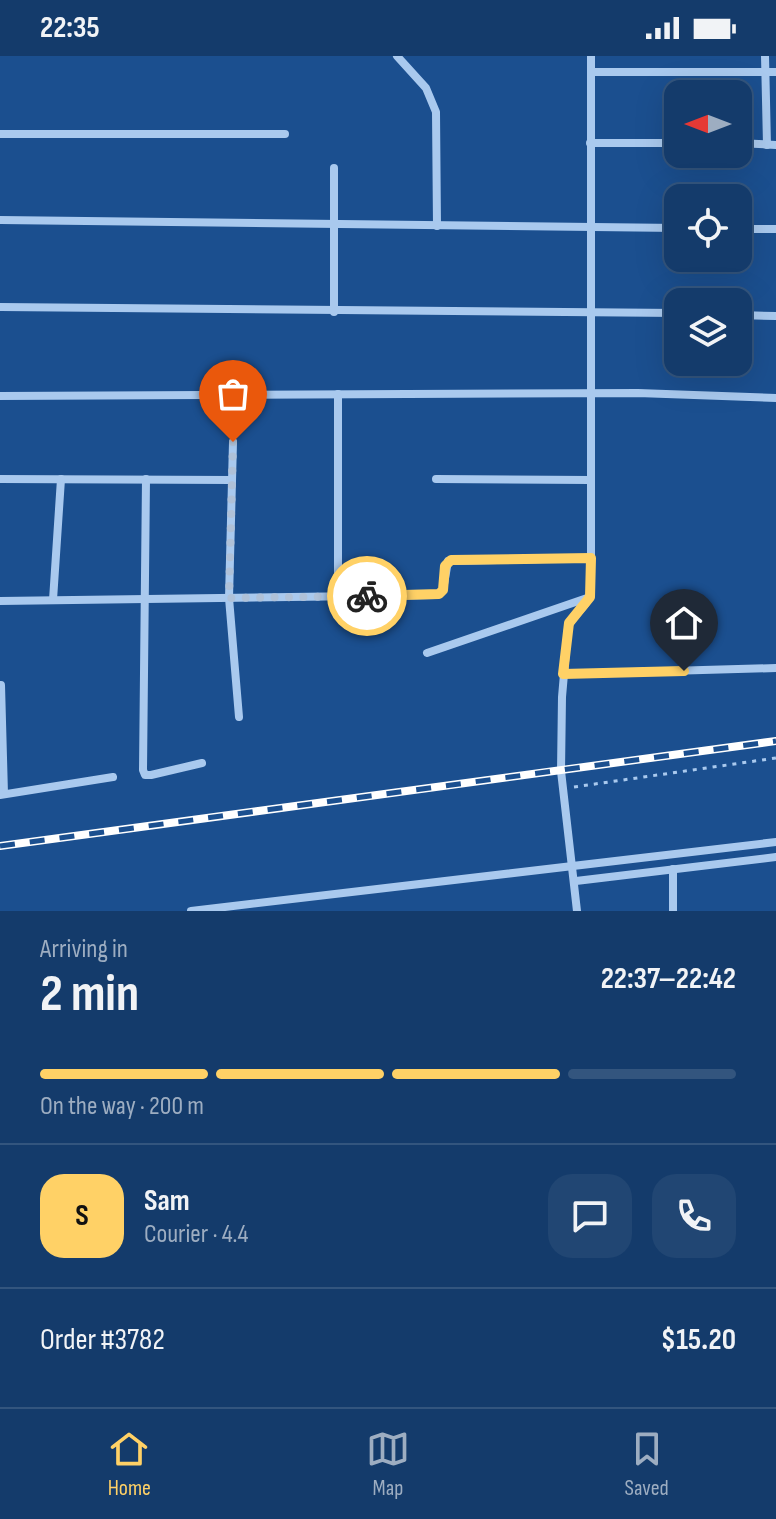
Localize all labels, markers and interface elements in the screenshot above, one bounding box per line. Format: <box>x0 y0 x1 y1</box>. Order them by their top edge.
text: 22:35 <box>40 10 100 46</box>
north arrow <box>664 80 752 168</box>
map controls <box>664 80 752 376</box>
button: locate <box>664 184 752 272</box>
button: layers <box>664 288 752 376</box>
pin <box>199 360 267 442</box>
icon: bag <box>211 372 255 416</box>
courier <box>327 556 407 636</box>
icon: bike <box>345 574 389 618</box>
pin <box>650 589 718 671</box>
icon: home <box>662 601 706 645</box>
text: Arriving in <box>40 934 128 965</box>
text: 22:37–22:42 <box>601 961 736 997</box>
text: 2 min <box>40 963 139 1026</box>
text: On the way · 200 m <box>40 1091 204 1122</box>
button: chat <box>548 1174 632 1258</box>
button: phone <box>652 1174 736 1258</box>
text: Sam <box>144 1183 190 1219</box>
text: S <box>75 1198 89 1234</box>
text: Courier · 4.4 <box>144 1219 248 1250</box>
text: Order #3782 <box>40 1322 165 1358</box>
text: $15.20 <box>661 1322 736 1358</box>
tab: Home <box>107 1427 151 1502</box>
tab: Map <box>366 1427 410 1502</box>
tab: Saved <box>625 1427 669 1502</box>

